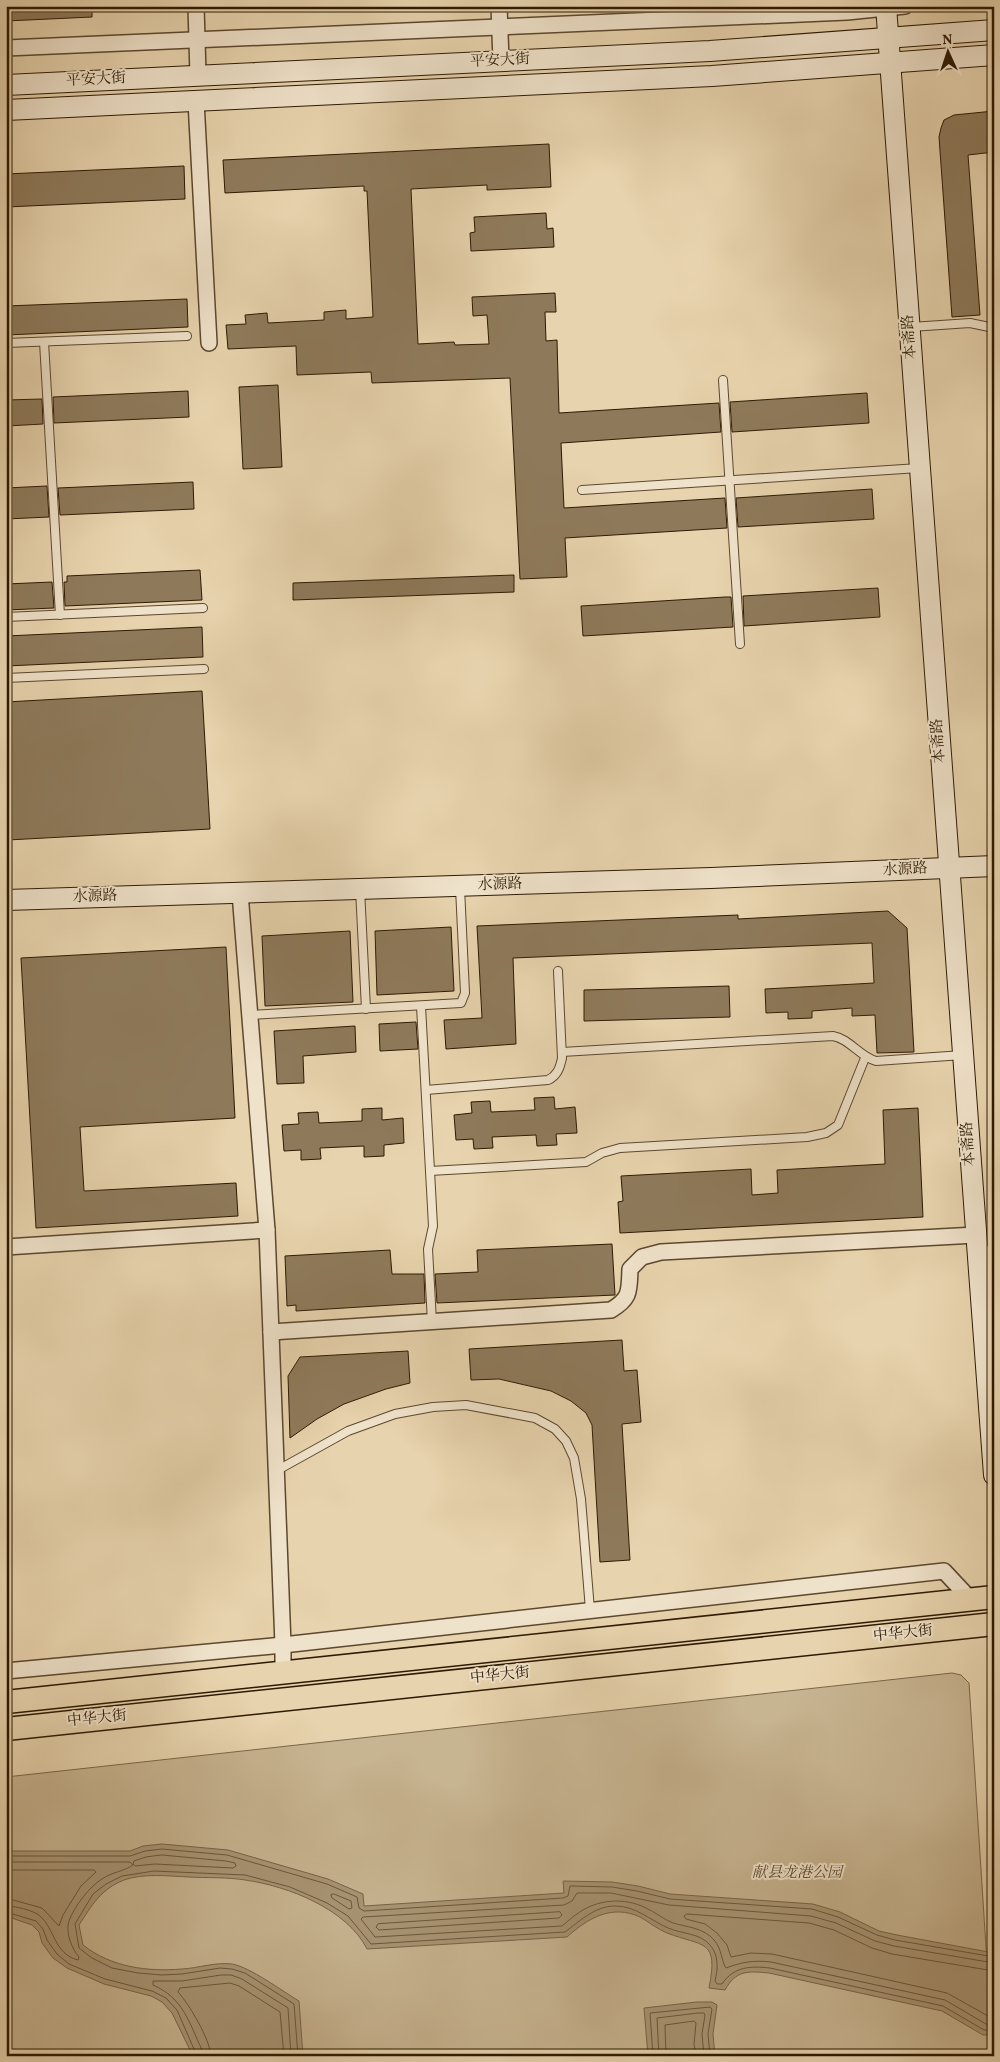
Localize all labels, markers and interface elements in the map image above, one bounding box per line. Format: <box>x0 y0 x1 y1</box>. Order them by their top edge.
north arrow <box>922 28 972 78</box>
text: N <box>942 31 953 50</box>
street label: 平安大街 <box>469 49 531 73</box>
street label: 平安大街 <box>65 68 127 92</box>
street label: 本斋路 <box>898 314 922 360</box>
street label: 本斋路 <box>927 718 951 764</box>
street label: 水源路 <box>882 858 928 882</box>
street label: 水源路 <box>477 874 523 896</box>
street label: 水源路 <box>72 886 118 908</box>
street label: 本斋路 <box>957 1121 981 1167</box>
street label: 中华大街 <box>872 1620 934 1648</box>
street label: 中华大街 <box>469 1662 531 1690</box>
street label: 中华大街 <box>66 1705 128 1733</box>
park label: 献县龙港公园 <box>752 1863 844 1884</box>

